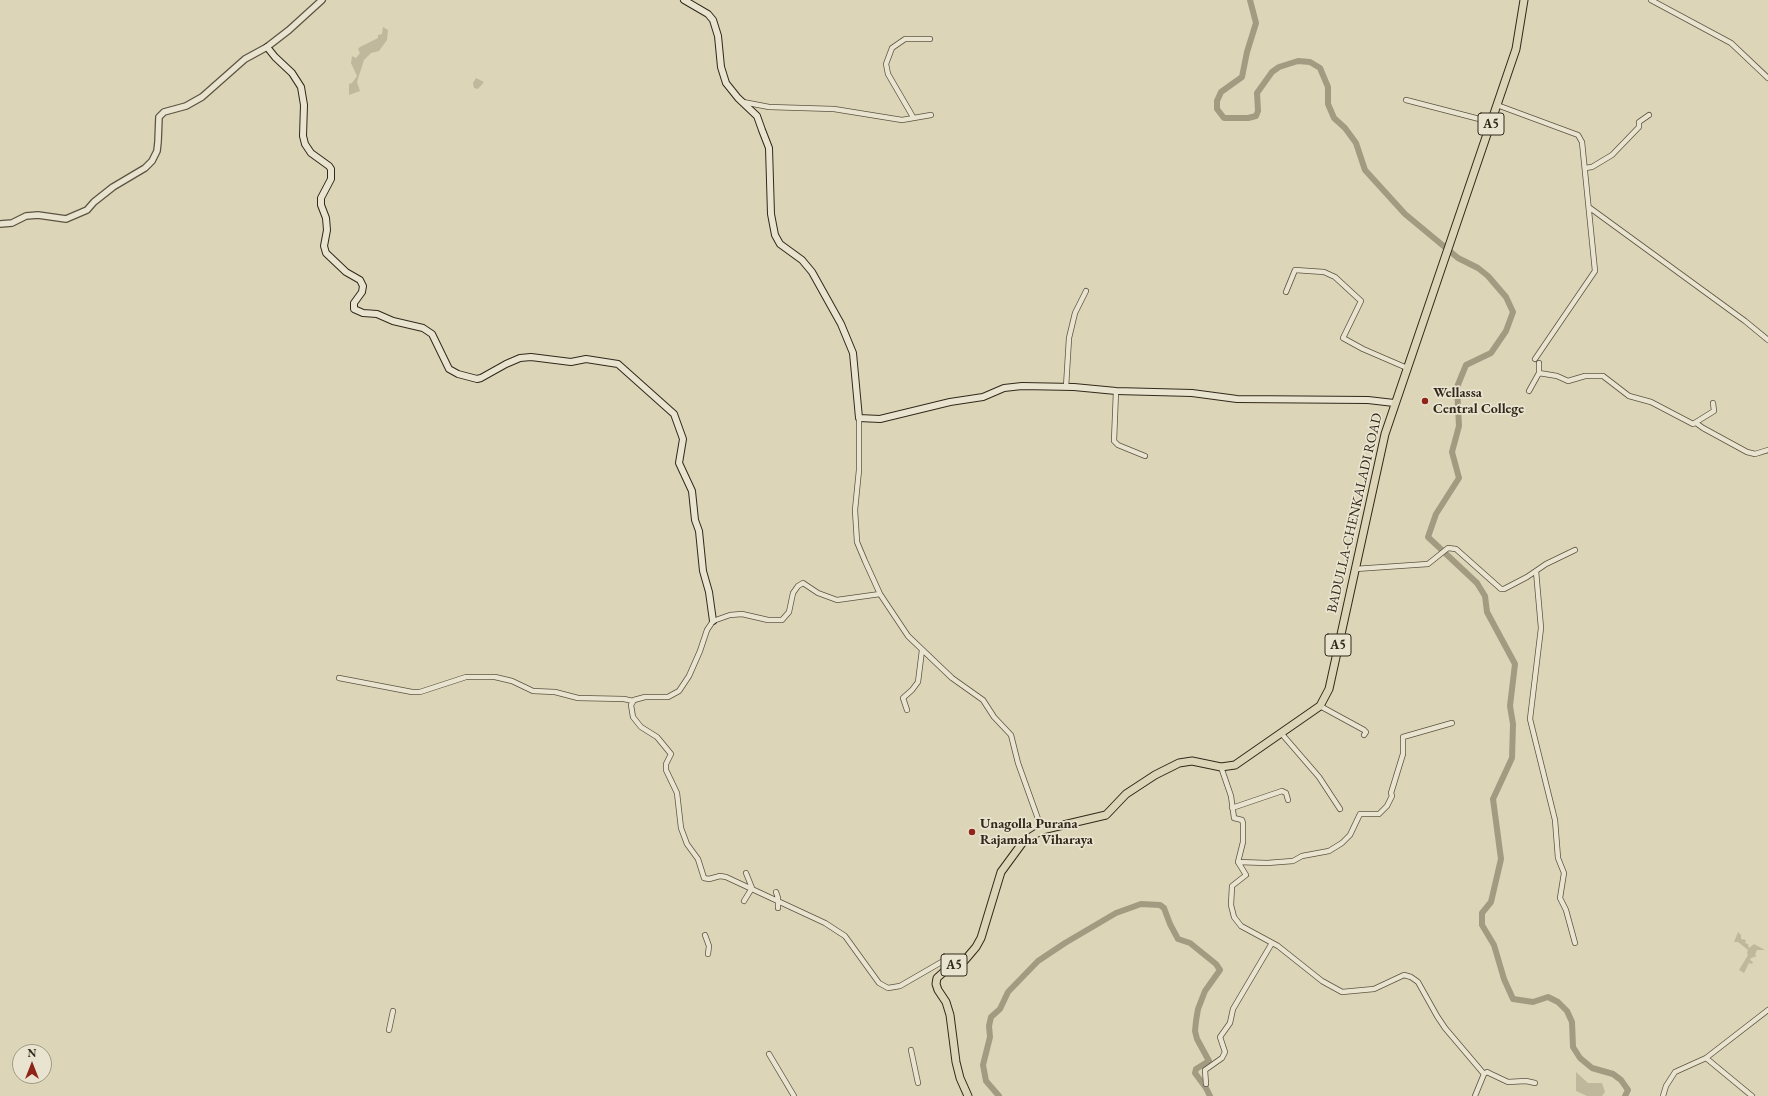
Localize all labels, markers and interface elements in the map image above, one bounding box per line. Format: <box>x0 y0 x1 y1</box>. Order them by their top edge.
road number: A5 <box>1478 113 1504 135</box>
place label: Wellassa Central College <box>1433 385 1524 418</box>
marker: Wellassa Central College <box>1420 396 1430 406</box>
street label: BADULLA-CHENKALADI ROAD <box>1324 411 1386 615</box>
road number: A5 <box>1325 634 1351 656</box>
place label: Unagolla Purana Rajamaha Viharaya <box>980 816 1093 848</box>
marker: Unagolla Purana Rajamaha Viharaya <box>967 827 977 837</box>
road number: A5 <box>941 954 967 976</box>
north arrow <box>12 1044 52 1084</box>
text: N <box>28 1046 36 1060</box>

